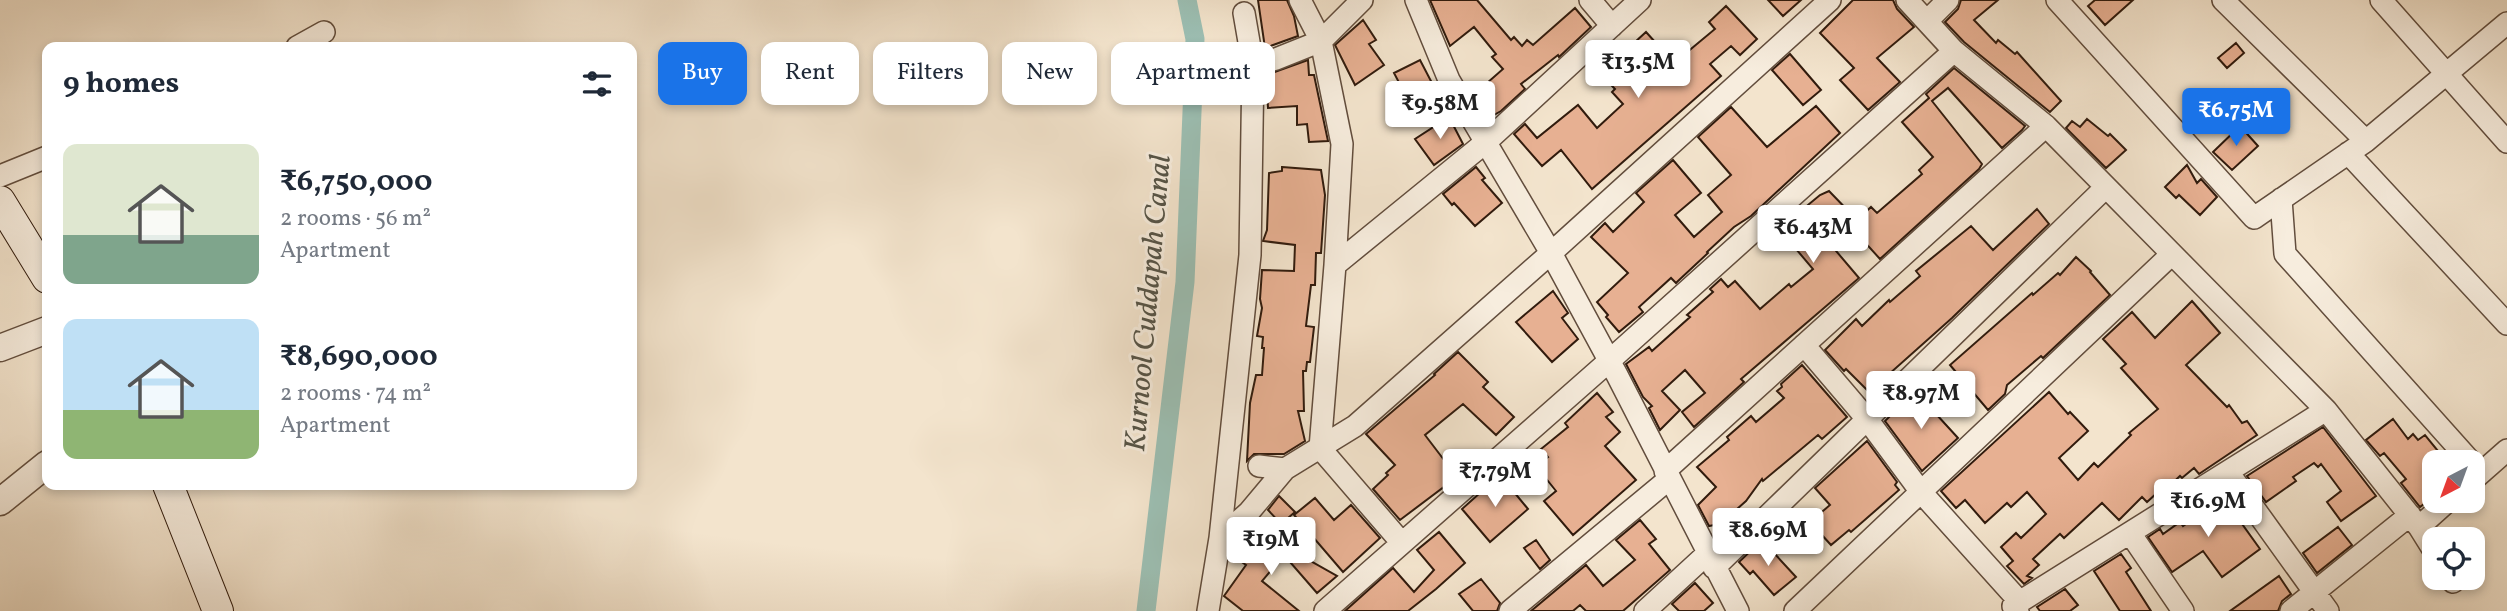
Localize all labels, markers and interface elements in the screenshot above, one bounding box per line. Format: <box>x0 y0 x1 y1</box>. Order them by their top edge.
pin: ₹13.5M <box>1581 41 1695 100</box>
chip: Buy <box>658 42 747 105</box>
chip: Rent <box>761 42 859 105</box>
chip: Filters <box>873 42 988 105</box>
chip: New <box>1002 42 1097 105</box>
chip: Apartment <box>1111 42 1275 105</box>
text: ₹13.5M <box>1601 47 1675 79</box>
text: 9 homes <box>63 63 179 105</box>
icon: filters <box>578 65 616 103</box>
pin: ₹9.58M <box>1383 82 1497 141</box>
text: ₹9.58M <box>1401 88 1479 120</box>
pin: ₹6.75M <box>2179 88 2293 148</box>
text: ₹6.75M <box>2198 95 2274 127</box>
water label: Kurnool Cuddapah Canal <box>1115 153 1183 453</box>
text: ₹6,750,000 <box>280 161 433 203</box>
icon: home <box>119 172 203 256</box>
text: 2 rooms · 56 m² <box>280 203 431 235</box>
pin: ₹6.43M <box>1756 205 1870 265</box>
text: ₹6.43M <box>1773 212 1853 244</box>
text: Apartment <box>280 235 391 267</box>
text: ₹8,690,000 <box>280 336 438 378</box>
icon: home <box>119 347 203 431</box>
pin: ₹8.97M <box>1864 372 1978 431</box>
text: 2 rooms · 74 m² <box>280 378 431 410</box>
text: ₹8.97M <box>1882 378 1960 410</box>
text: Apartment <box>280 410 391 442</box>
pin: ₹7.79M <box>1438 449 1552 509</box>
north arrow <box>2422 450 2485 513</box>
map controls <box>2422 450 2485 590</box>
text: ₹7.79M <box>1459 456 1531 488</box>
pin: ₹16.9M <box>2151 480 2265 539</box>
text: ₹16.9M <box>2170 486 2246 518</box>
pin: ₹8.69M <box>1711 508 1825 568</box>
text: ₹8.69M <box>1728 515 1808 547</box>
pin: ₹19M <box>1230 518 1312 577</box>
text: ₹19M <box>1243 524 1299 556</box>
button: locate <box>2422 527 2485 590</box>

